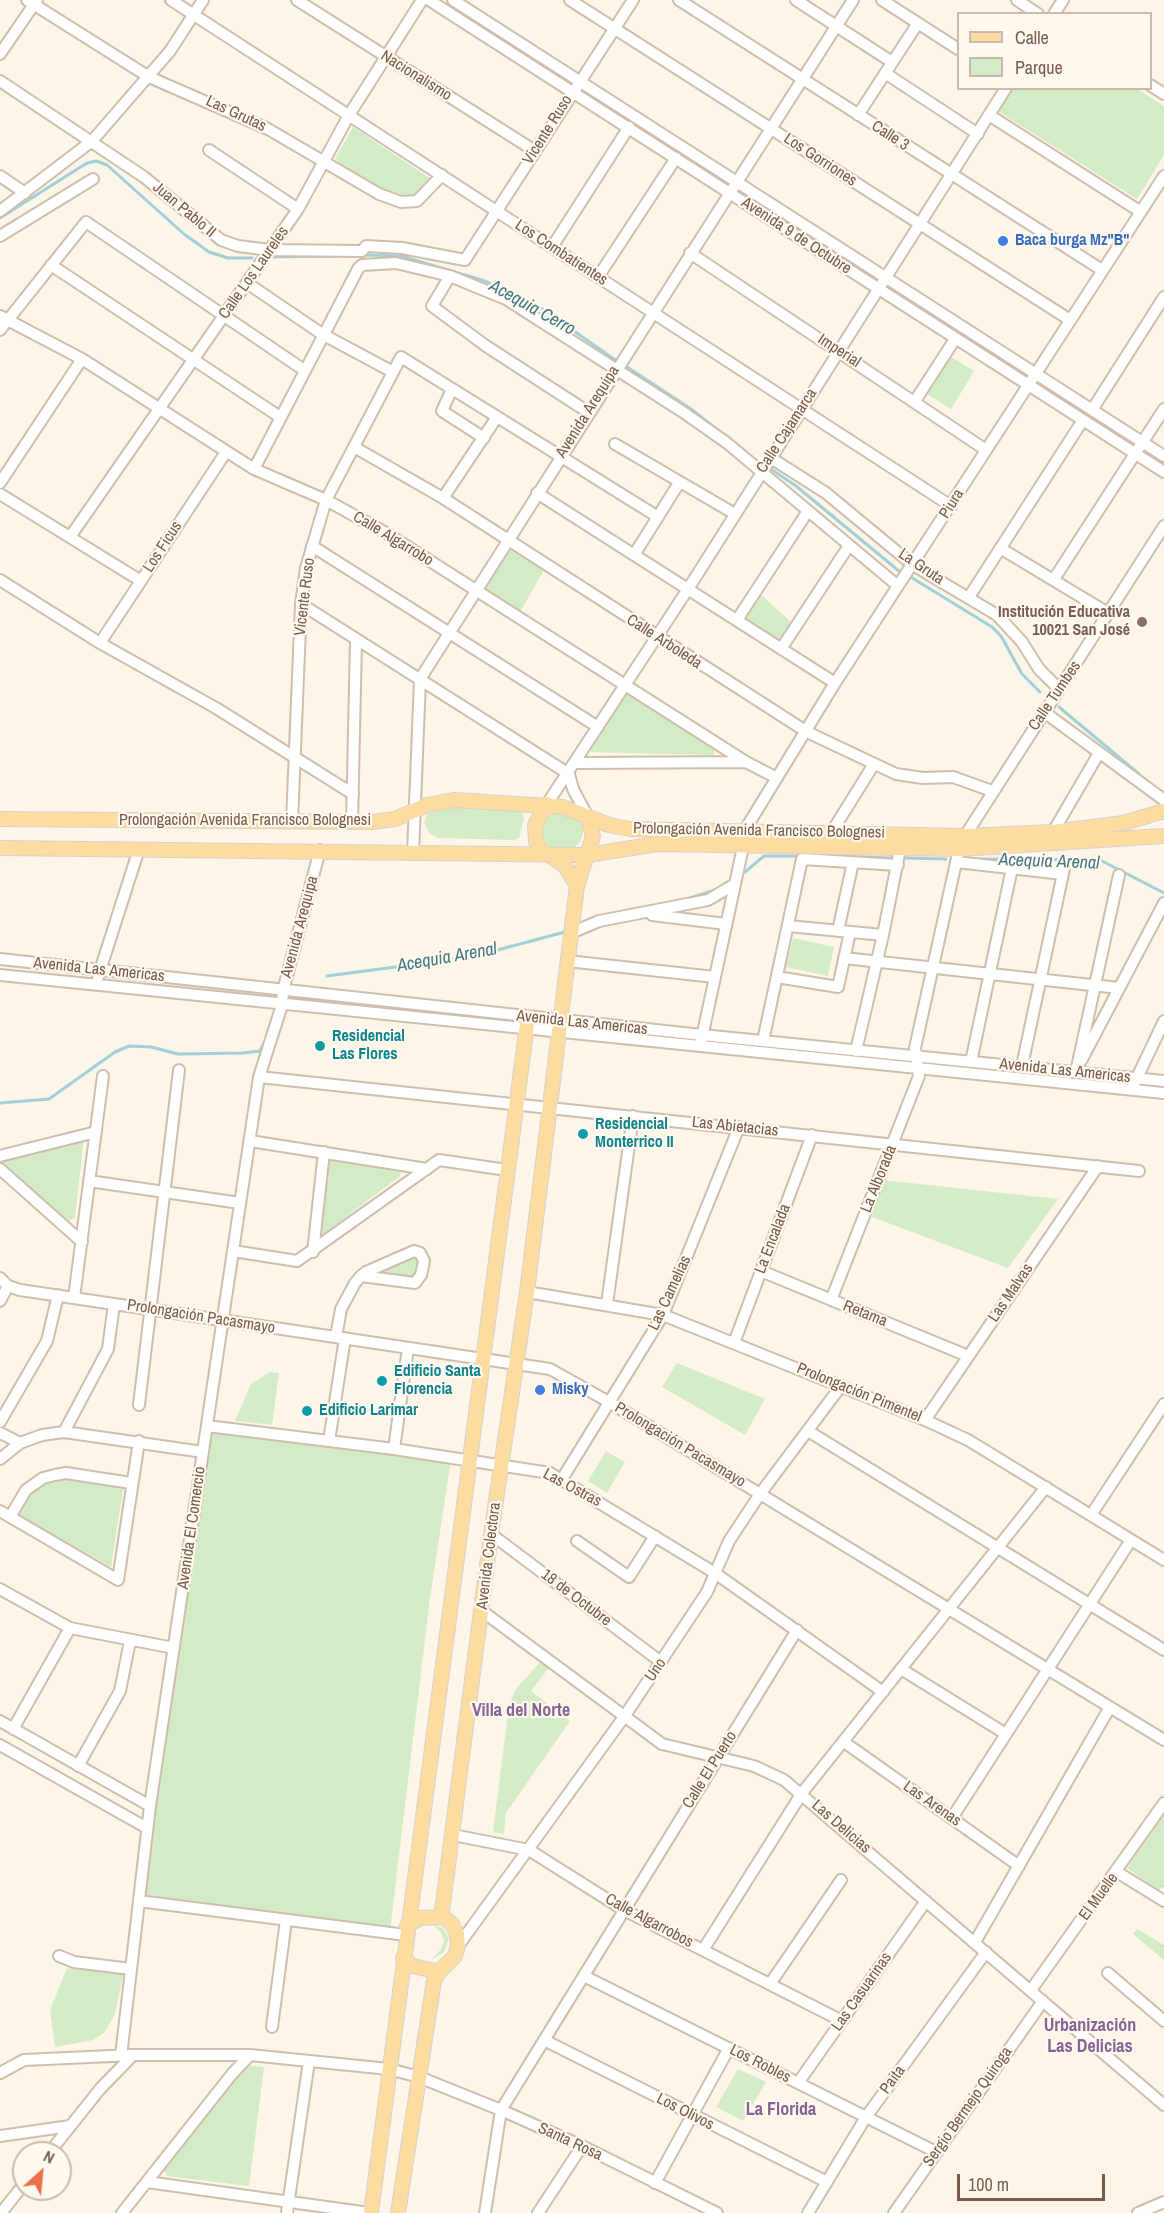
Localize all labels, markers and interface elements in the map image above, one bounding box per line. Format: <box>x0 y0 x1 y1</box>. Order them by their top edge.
legend <box>957 12 1152 90</box>
text: Calle <box>1015 25 1049 50</box>
street label: Nacionalismo <box>377 47 455 105</box>
text: Parque <box>1015 55 1063 80</box>
street label: Las Grutas <box>203 92 269 136</box>
street label: Vicente Ruso <box>519 92 577 168</box>
street label: Calle 3 <box>868 117 912 155</box>
street label: Los Gorriones <box>780 129 860 191</box>
street label: Juan Pablo II <box>148 178 220 242</box>
street label: Avenida 9 de Octubre <box>737 193 855 279</box>
street label: Los Combatientes <box>511 216 611 290</box>
street label: Calle Los Laureles <box>215 223 293 323</box>
place label: Baca burga Mz"B" <box>1015 231 1130 251</box>
marker: Baca burga Mz"B" <box>996 234 1010 248</box>
water label: Acequia Cerro <box>485 275 579 341</box>
street label: Imperial <box>814 330 864 372</box>
street label: Avenida Arequipa <box>552 362 624 462</box>
street label: Calle Cajamarca <box>753 385 821 477</box>
street label: Piura <box>936 486 968 522</box>
street label: Calle Algarrobo <box>349 507 437 571</box>
street label: Los Ficus <box>139 518 187 576</box>
street label: La Gruta <box>894 545 948 589</box>
street label: Vicente Ruso <box>291 557 319 637</box>
place label: Institución Educativa 10021 San José <box>998 603 1130 641</box>
street label: Calle Arboleda <box>623 611 705 673</box>
marker: Institución Educativa 10021 San José <box>1135 615 1149 629</box>
street label: Calle Tumbes <box>1025 658 1085 734</box>
street label: Prolongación Avenida Francisco Bolognesi <box>119 811 371 831</box>
street label: Prolongación Avenida Francisco Bolognesi <box>633 819 885 843</box>
water label: Acequia Arenal <box>998 849 1100 875</box>
street label: Avenida Arequipa <box>277 874 323 980</box>
water label: Acequia Arenal <box>395 939 499 977</box>
street label: Avenida Las Americas <box>32 954 166 986</box>
street label: Avenida Las Americas <box>515 1007 649 1039</box>
place label: Residencial Las Flores <box>332 1027 405 1065</box>
marker: Residencial Las Flores <box>313 1039 327 1053</box>
street label: Avenida Las Americas <box>998 1055 1132 1087</box>
street label: Las Abietacias <box>691 1113 779 1141</box>
place label: Residencial Monterrico II <box>595 1115 674 1153</box>
marker: Residencial Monterrico II <box>576 1127 590 1141</box>
street label: La Alborada <box>857 1143 901 1215</box>
street label: La Encalada <box>751 1202 795 1276</box>
street label: Las Camelias <box>644 1253 696 1333</box>
street label: Las Malvas <box>984 1260 1038 1326</box>
street label: Prolongación Pacasmayo <box>126 1296 276 1338</box>
street label: Retama <box>840 1296 890 1332</box>
street label: Prolongación Pimentel <box>794 1359 924 1427</box>
place label: Edificio Santa Florencia <box>394 1362 481 1400</box>
marker: Edificio Santa Florencia <box>375 1374 389 1388</box>
place label: Misky <box>552 1380 588 1400</box>
marker: Misky <box>533 1383 547 1397</box>
street label: Prolongación Pacasmayo <box>611 1398 749 1492</box>
place label: Edificio Larimar <box>319 1401 418 1421</box>
marker: Edificio Larimar <box>300 1404 314 1418</box>
street label: Avenida El Comercio <box>174 1465 210 1591</box>
street label: Las Ostras <box>539 1465 605 1511</box>
street label: Avenida Colectora <box>473 1501 505 1611</box>
street label: 18 de Octubre <box>537 1565 615 1631</box>
street label: Uno <box>641 1655 671 1685</box>
district label: Villa del Norte <box>472 1700 570 1722</box>
street label: Calle El Puerto <box>679 1728 741 1812</box>
street label: Las Arenas <box>899 1777 965 1831</box>
street label: Las Delicias <box>807 1796 875 1858</box>
street label: El Muelle <box>1075 1870 1123 1924</box>
street label: Calle Algarrobos <box>602 1890 696 1952</box>
street label: Las Casuarinas <box>828 1949 896 2035</box>
district label: Urbanización Las Delicias <box>1044 2015 1136 2058</box>
street label: Los Robles <box>726 2041 794 2087</box>
street label: Sergio Bermejo Quiroga <box>919 2043 1017 2171</box>
street label: Paita <box>876 2062 910 2098</box>
street label: Los Olivos <box>653 2089 717 2135</box>
district label: La Florida <box>746 2099 816 2121</box>
street label: Santa Rosa <box>535 2119 605 2165</box>
north arrow <box>12 2141 72 2201</box>
text: N <box>40 2145 58 2169</box>
scale bar <box>960 2162 1108 2200</box>
text: 100 m <box>968 2172 1009 2197</box>

